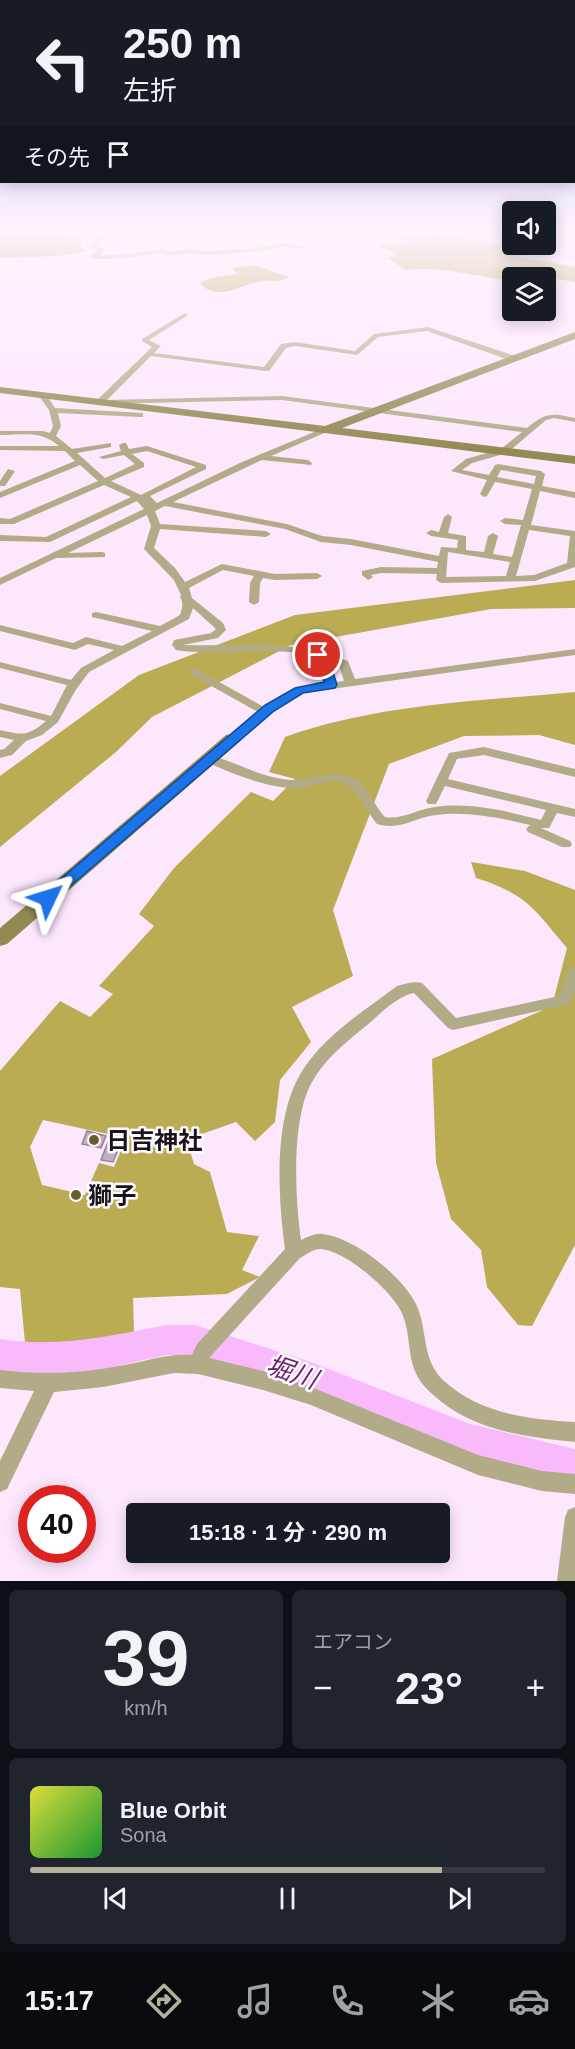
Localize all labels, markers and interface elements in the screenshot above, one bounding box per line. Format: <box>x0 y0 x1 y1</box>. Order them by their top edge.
text: 250 m <box>123 20 242 67</box>
icon: left <box>24 24 102 102</box>
text: 左折 <box>123 76 177 106</box>
icon: arrive <box>102 138 135 171</box>
text: その先 <box>24 145 90 170</box>
map controls <box>502 201 556 321</box>
button: sound <box>502 201 556 255</box>
button: layers <box>502 267 556 321</box>
pin <box>292 629 343 680</box>
icon: arrive <box>301 638 334 671</box>
position arrow <box>16 866 80 930</box>
place label: 日吉神社 <box>106 1127 202 1154</box>
marker: 日吉神社 <box>87 1133 101 1147</box>
place label: 獅子 <box>88 1182 136 1209</box>
marker: 獅子 <box>69 1188 83 1202</box>
water label: 堀川 <box>263 1349 324 1396</box>
speed limit sign: 40 <box>18 1485 96 1563</box>
text: 15:18 · 1 分 · 290 m <box>189 1520 387 1545</box>
text: 39 <box>103 1614 189 1702</box>
text: エアコン <box>313 1631 393 1653</box>
text: 23° <box>395 1663 463 1714</box>
text: − <box>313 1669 332 1706</box>
text: + <box>526 1669 545 1706</box>
text: km/h <box>124 1697 168 1719</box>
text: Blue Orbit <box>120 1798 226 1823</box>
text: Sona <box>120 1824 167 1846</box>
icon: previous <box>99 1882 132 1915</box>
icon: pause <box>271 1882 304 1915</box>
icon: next <box>443 1882 476 1915</box>
icon: directions <box>143 1980 185 2022</box>
icon: music <box>234 1980 276 2022</box>
icon: phone <box>326 1980 368 2022</box>
icon: climate <box>417 1980 459 2022</box>
icon: car <box>508 1980 550 2022</box>
text: 15:17 <box>25 1986 94 2016</box>

